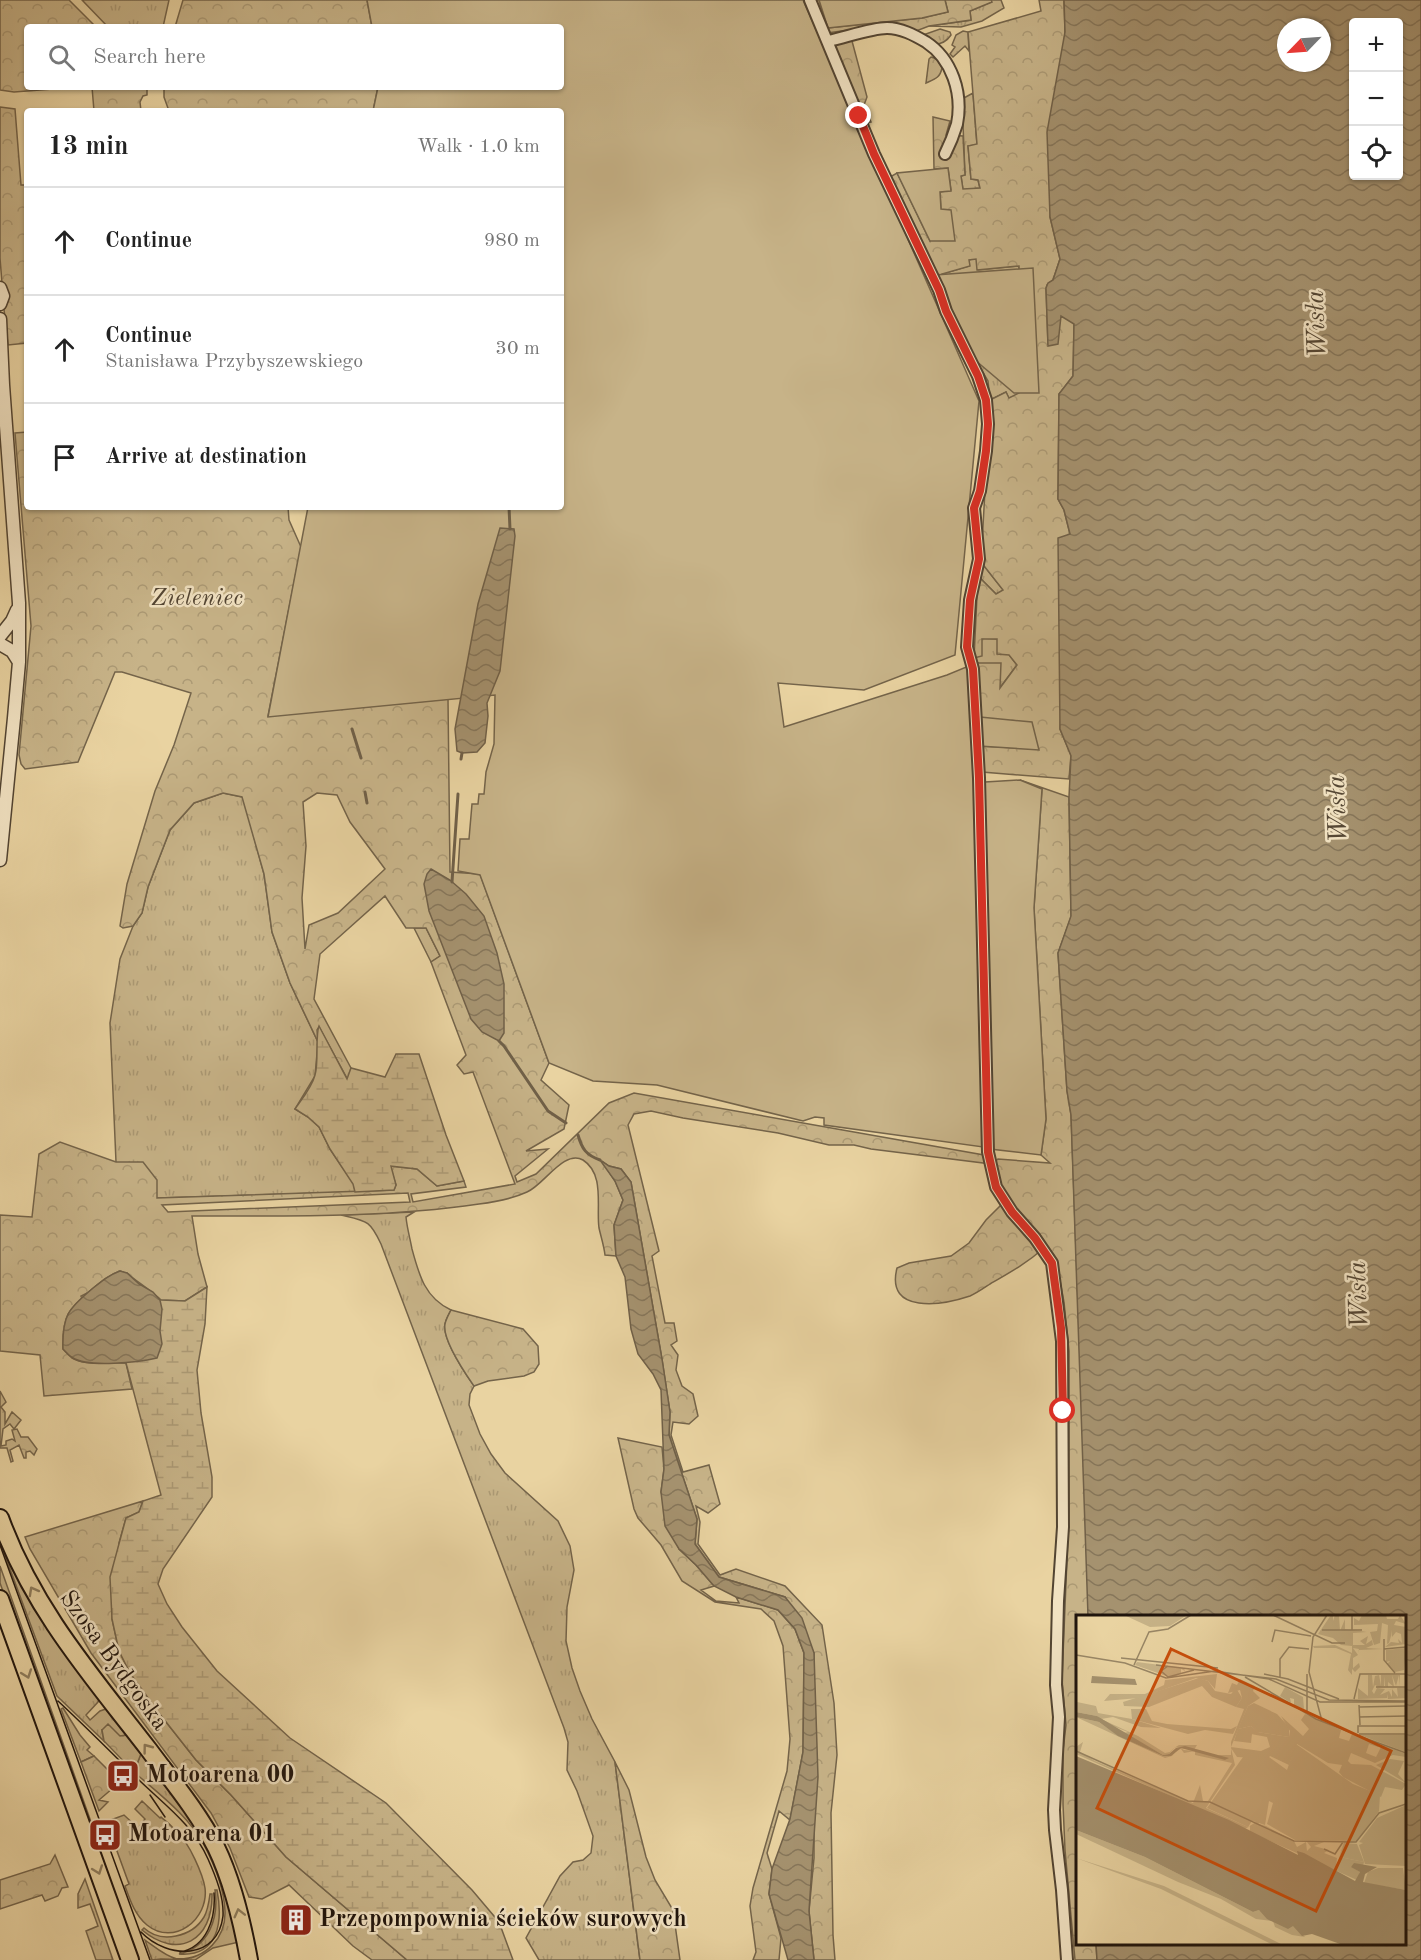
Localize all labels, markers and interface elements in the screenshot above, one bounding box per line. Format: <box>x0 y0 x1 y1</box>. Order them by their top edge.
north arrow <box>1277 18 1331 72</box>
map controls <box>1349 18 1403 180</box>
button: + <box>1349 18 1403 72</box>
search box <box>24 24 564 90</box>
icon: search <box>45 41 78 74</box>
text: Search here <box>93 46 206 68</box>
button: − <box>1349 72 1403 126</box>
route end <box>845 102 871 128</box>
button: locate <box>1349 126 1403 180</box>
text: 13 min <box>48 134 128 160</box>
text: Walk · 1.0 km <box>417 137 540 157</box>
icon: ahead <box>48 225 81 258</box>
text: Continue <box>105 230 192 252</box>
text: 980 m <box>484 231 540 251</box>
water label: Wisła <box>1303 289 1331 359</box>
text: Continue <box>105 325 192 347</box>
icon: ahead <box>48 333 81 366</box>
text: 30 m <box>495 339 540 359</box>
text: Stanisława Przybyszewskiego <box>105 352 363 372</box>
icon: arrive <box>48 441 81 474</box>
text: Arrive at destination <box>105 446 307 468</box>
park label: Zieleniec <box>151 587 243 611</box>
water label: Wisła <box>1324 774 1352 844</box>
water label: Wisła <box>1345 1260 1373 1330</box>
route start <box>1049 1397 1075 1423</box>
one-way arrow <box>29 1587 40 1597</box>
street label: Szosa Bydgoska <box>54 1587 172 1736</box>
inset map <box>1076 1615 1406 1945</box>
one-way arrow <box>20 1668 32 1679</box>
one-way arrow <box>144 1744 155 1755</box>
bus stop icon: Motoarena 00 <box>105 1758 141 1794</box>
place label: Motoarena 00 <box>146 1764 294 1788</box>
bus stop icon: Motoarena 01 <box>87 1817 123 1853</box>
place label: Motoarena 01 <box>128 1823 276 1847</box>
one-way arrow <box>90 1864 103 1875</box>
building icon: Przepompownia ścieków surowych <box>278 1902 314 1938</box>
one-way arrow <box>234 1908 246 1919</box>
place label: Przepompownia ścieków surowych <box>319 1908 687 1932</box>

